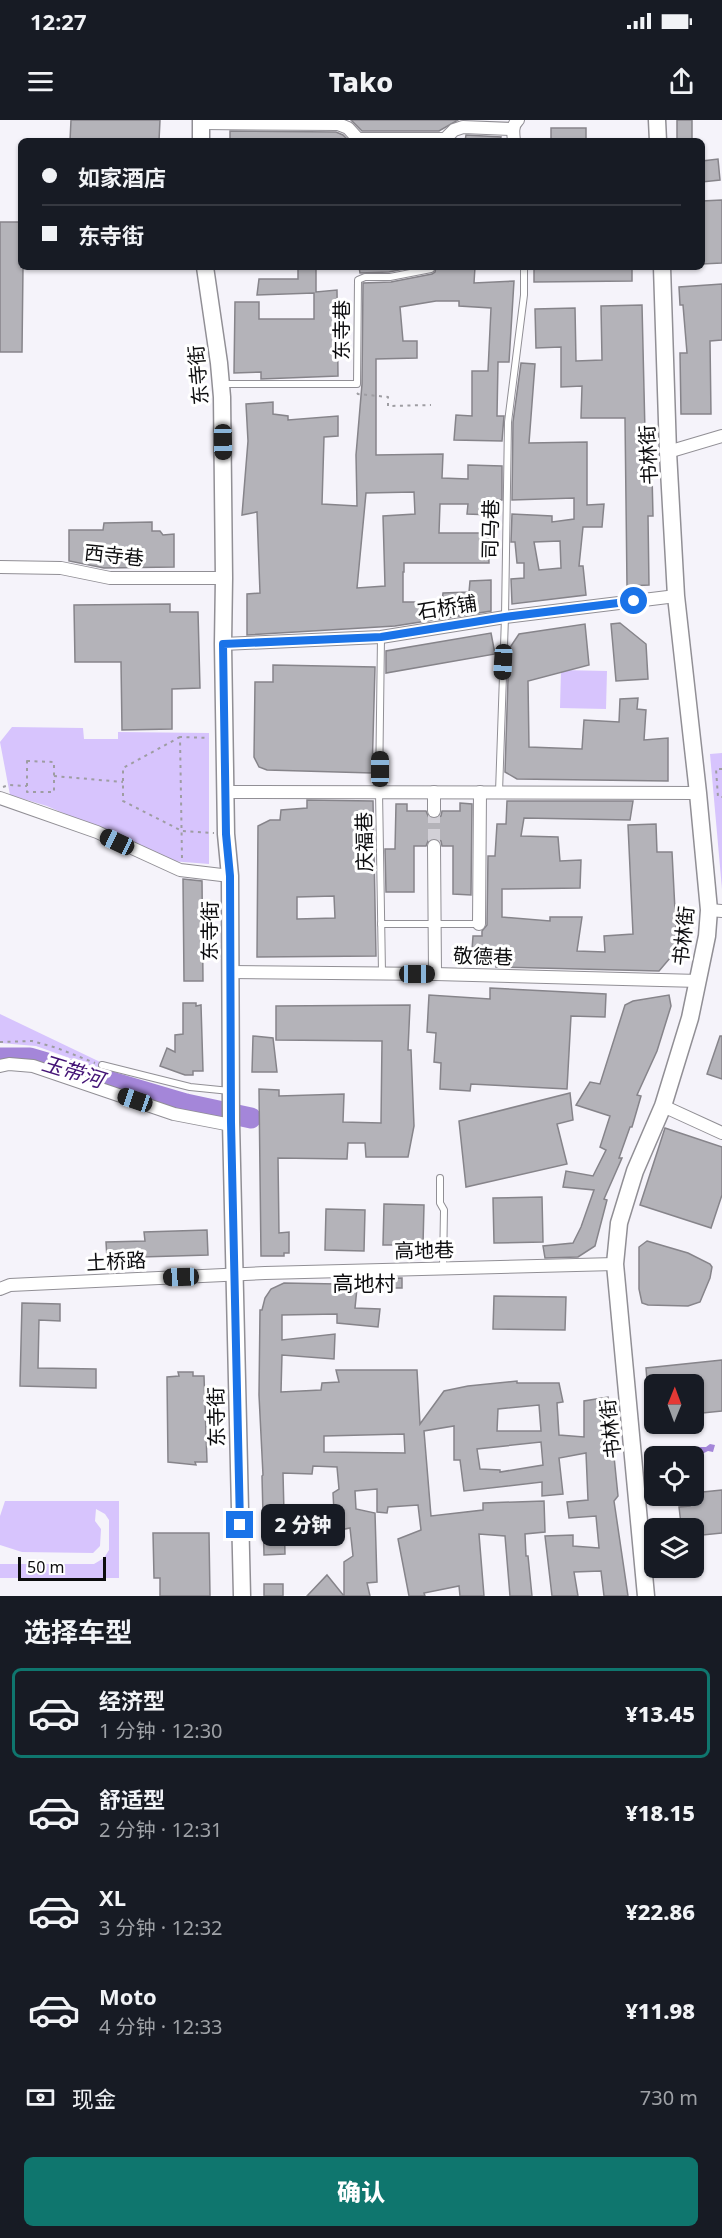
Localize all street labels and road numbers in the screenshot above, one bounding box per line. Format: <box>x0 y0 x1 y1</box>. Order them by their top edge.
street label: 东寺巷 <box>328 300 355 360</box>
street label: 东寺街 <box>182 344 214 406</box>
street label: 书林街 <box>633 424 663 486</box>
street label: 司马巷 <box>476 499 504 559</box>
street label: 西寺巷 <box>83 538 145 572</box>
street label: 石桥铺 <box>415 589 479 625</box>
street label: 庆福巷 <box>350 812 378 872</box>
street label: 东寺街 <box>196 901 223 961</box>
street label: 书林街 <box>666 905 700 967</box>
street label: 敬德巷 <box>453 941 513 971</box>
street label: 高地巷 <box>394 1236 454 1264</box>
street label: 土桥路 <box>85 1246 147 1276</box>
street label: 东寺街 <box>202 1387 230 1447</box>
street label: 书林街 <box>593 1398 627 1460</box>

